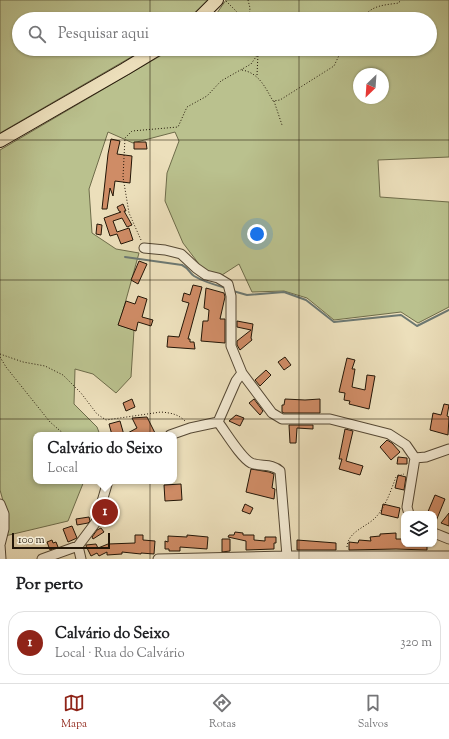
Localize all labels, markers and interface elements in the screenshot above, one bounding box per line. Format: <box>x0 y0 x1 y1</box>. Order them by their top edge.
search box <box>12 12 437 56</box>
icon: search <box>26 23 48 45</box>
text: Pesquisar aqui <box>58 24 149 45</box>
north arrow <box>353 68 389 104</box>
your location <box>247 224 267 244</box>
popup <box>33 432 177 484</box>
text: Calvário do Seixo <box>48 439 162 460</box>
text: Local <box>48 460 78 478</box>
pin: 1 <box>92 497 118 527</box>
map controls <box>401 511 437 547</box>
button: layers <box>401 511 437 547</box>
scale bar <box>12 531 110 550</box>
text: 100 m <box>18 532 45 548</box>
text: Por perto <box>16 573 83 597</box>
text: Calvário do Seixo <box>55 624 170 645</box>
text: 1 <box>28 634 32 652</box>
text: 320 m <box>400 634 432 652</box>
text: Local · Rua do Calvário <box>55 645 185 663</box>
tab: Mapa <box>61 692 87 732</box>
tab: Rotas <box>209 692 236 732</box>
tab: Salvos <box>358 692 388 732</box>

